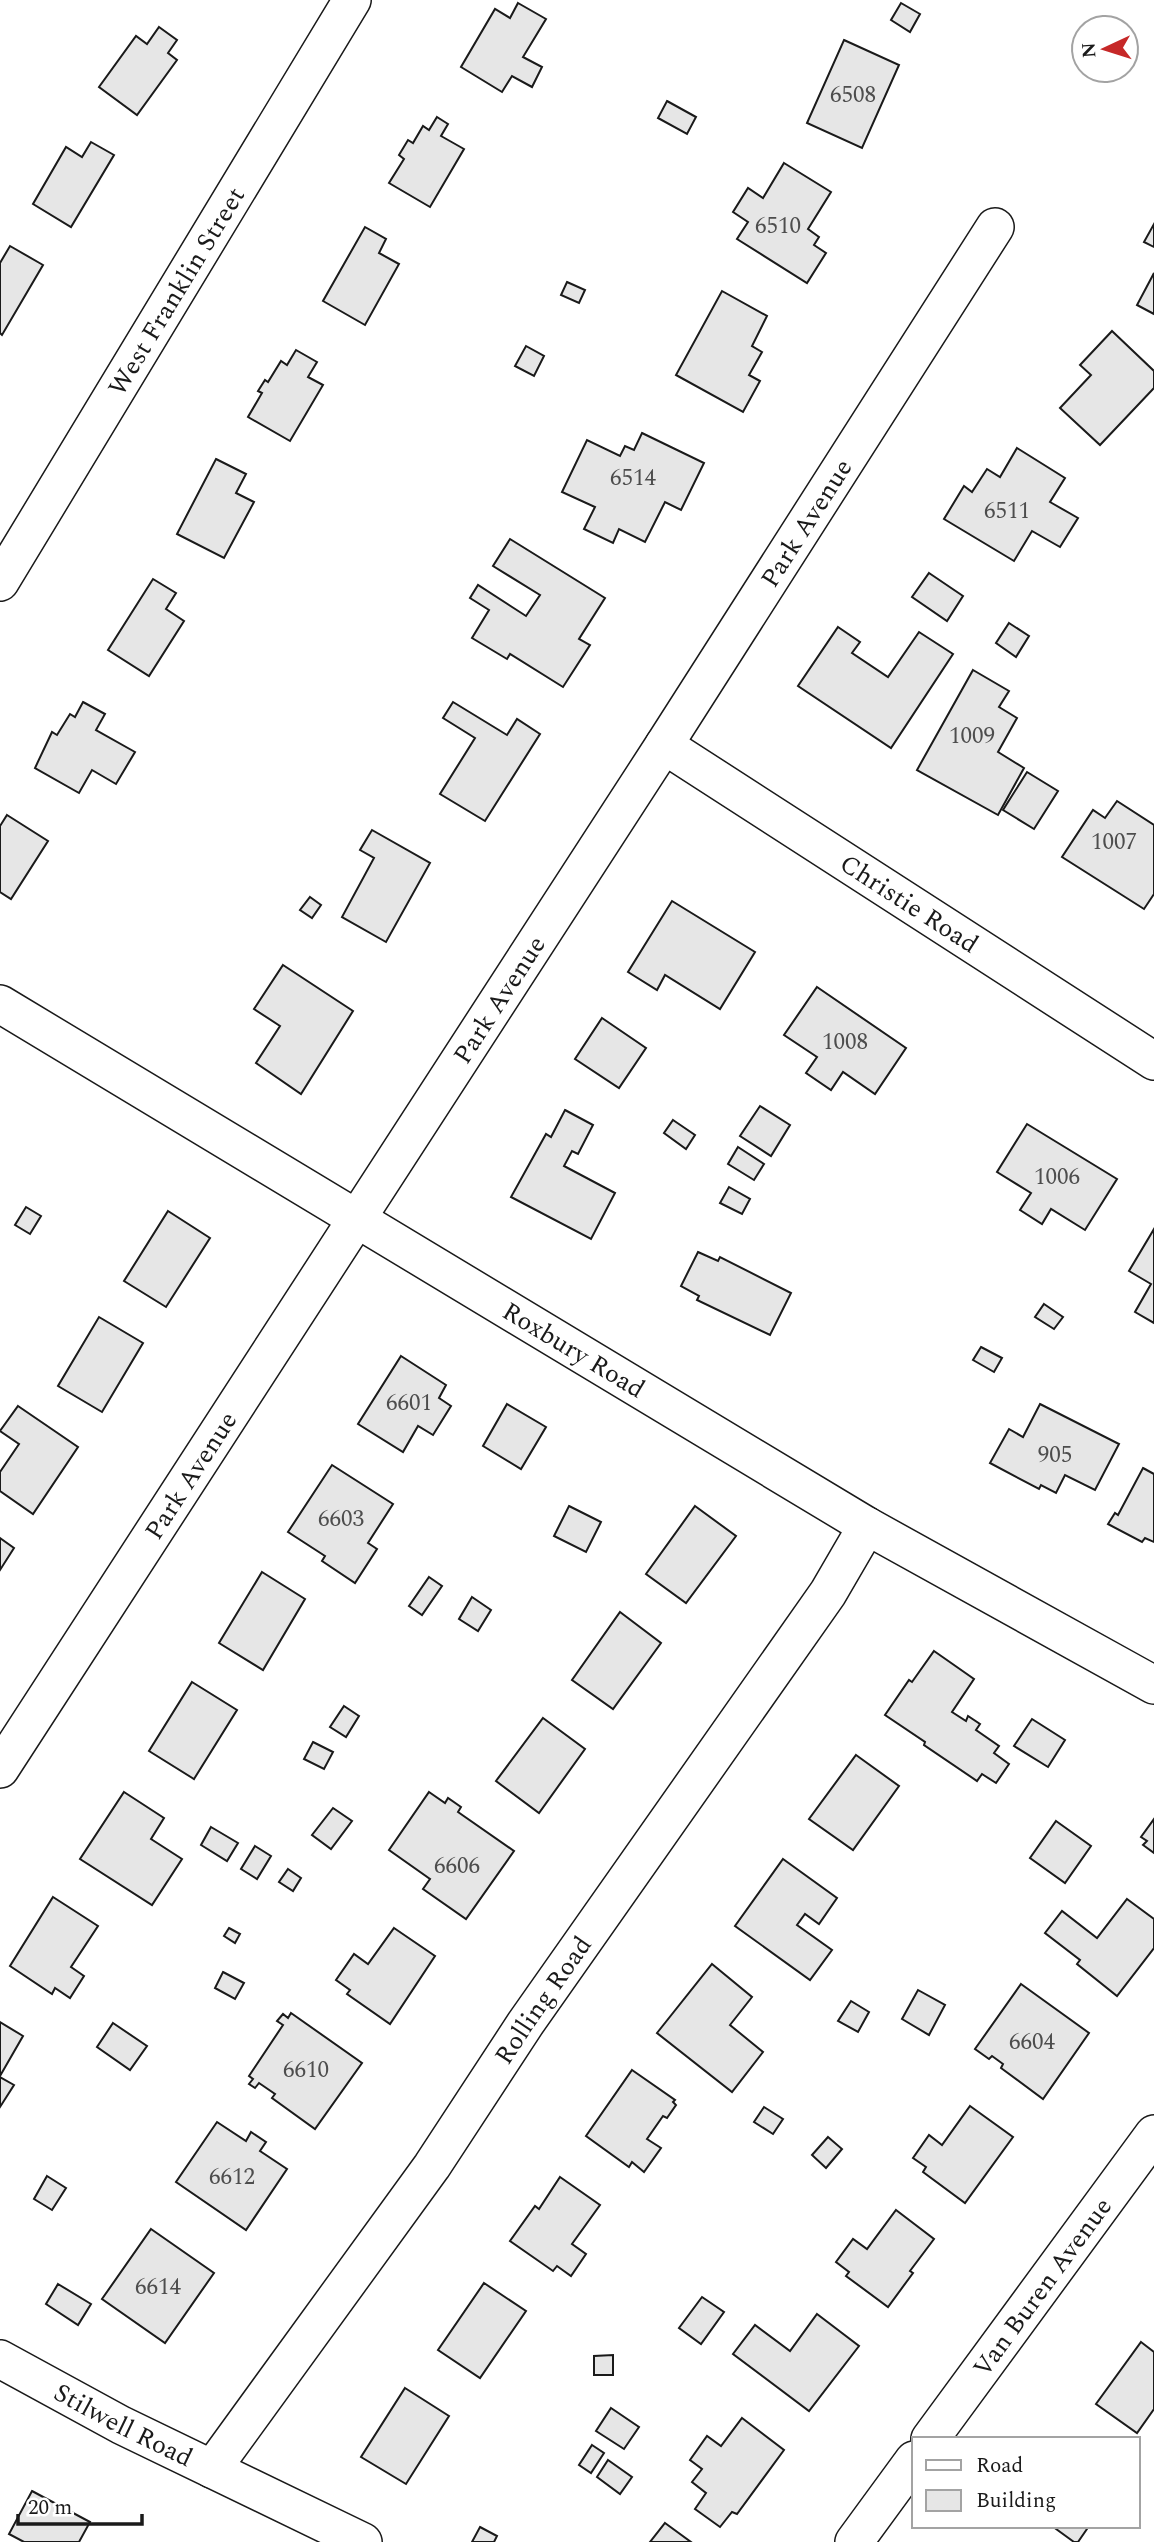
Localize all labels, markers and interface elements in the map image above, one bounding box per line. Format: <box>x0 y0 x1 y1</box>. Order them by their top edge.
north arrow <box>1070 14 1140 84</box>
text: N <box>1075 41 1105 59</box>
house number: 6508 <box>830 78 876 113</box>
street label: West Franklin Street <box>98 179 255 404</box>
house number: 6510 <box>755 209 801 244</box>
street label: Park Avenue <box>751 451 863 596</box>
house number: 6514 <box>610 461 657 496</box>
house number: 6511 <box>984 494 1030 529</box>
house number: 1009 <box>949 719 995 754</box>
house number: 1007 <box>1091 825 1137 860</box>
street label: Christie Road <box>831 844 986 964</box>
street label: Park Avenue <box>443 928 556 1072</box>
house number: 1008 <box>822 1025 868 1060</box>
house number: 1006 <box>1034 1160 1080 1195</box>
street label: Roxbury Road <box>494 1292 653 1409</box>
house number: 6601 <box>386 1386 432 1421</box>
street label: Park Avenue <box>135 1404 248 1548</box>
house number: 905 <box>1038 1438 1072 1473</box>
house number: 6603 <box>318 1502 364 1537</box>
house number: 6606 <box>434 1849 480 1884</box>
street label: Rolling Road <box>485 1928 602 2073</box>
house number: 6604 <box>1009 2025 1056 2060</box>
house number: 6610 <box>283 2053 329 2088</box>
house number: 6612 <box>209 2160 255 2195</box>
street label: Van Buren Avenue <box>963 2189 1122 2386</box>
house number: 6614 <box>135 2270 182 2305</box>
street label: Stilwell Road <box>46 2373 200 2478</box>
legend <box>912 2437 1140 2528</box>
text: Road <box>976 2450 1023 2482</box>
scale bar <box>18 2482 142 2526</box>
text: Building <box>976 2485 1056 2517</box>
text: 20 m <box>28 2492 72 2524</box>

